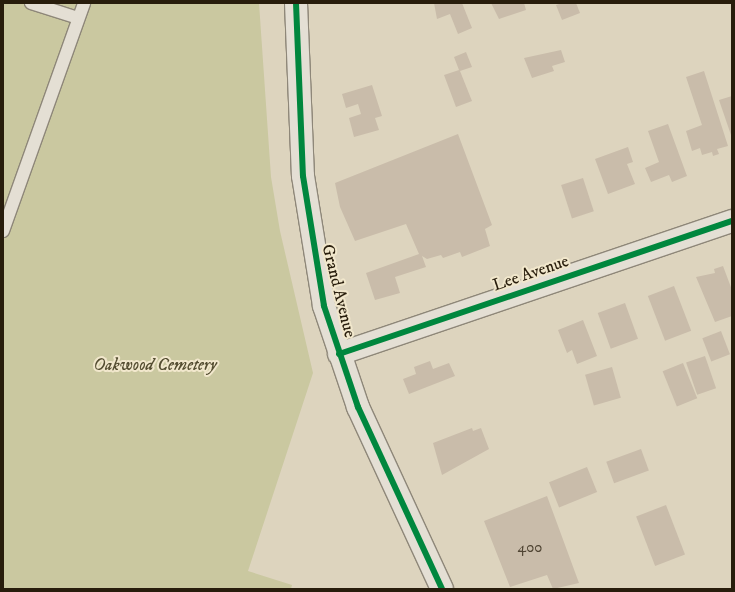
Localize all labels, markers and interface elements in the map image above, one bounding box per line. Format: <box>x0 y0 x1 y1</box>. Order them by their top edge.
street label: Grand Avenue <box>317 242 359 340</box>
street label: Lee Avenue <box>490 251 572 297</box>
park label: Oakwood Cemetery <box>93 356 217 376</box>
house number: 400 <box>518 539 542 557</box>

